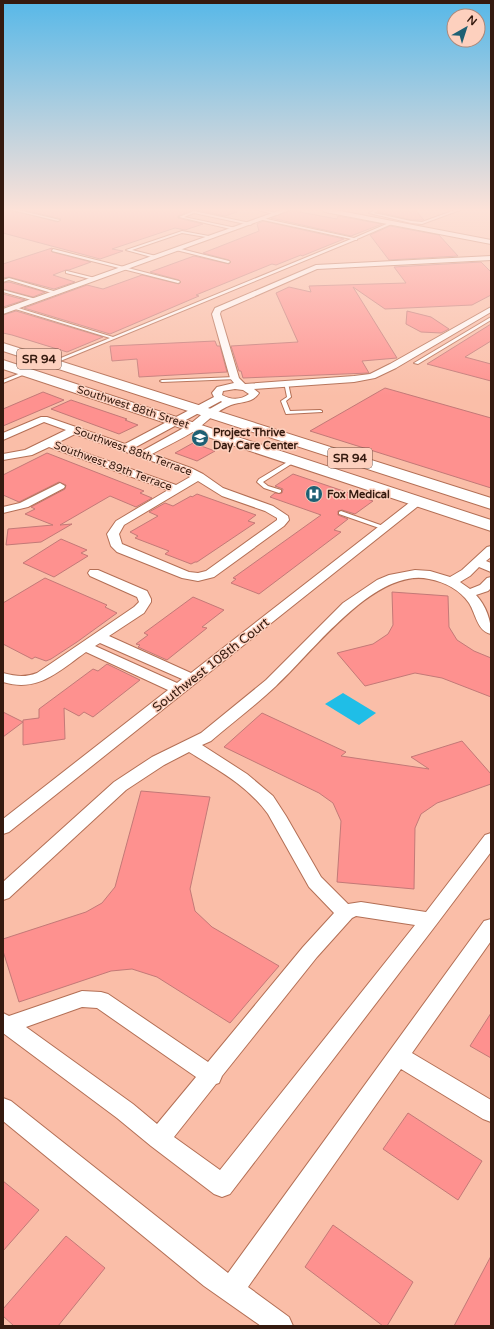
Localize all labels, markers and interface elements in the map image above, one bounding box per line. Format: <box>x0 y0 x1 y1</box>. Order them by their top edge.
north arrow <box>446 8 486 48</box>
text: N <box>464 13 480 28</box>
road number: SR 94 <box>17 349 61 369</box>
street label: Southwest 88th Street <box>75 383 191 431</box>
street label: Southwest 88th Terrace <box>72 424 194 478</box>
place label: Project Thrive Day Care Center <box>213 426 299 453</box>
school or university icon: Project Thrive Day Care Center <box>190 428 210 448</box>
street label: Southwest 89th Terrace <box>52 439 174 493</box>
road number: SR 94 <box>328 448 372 468</box>
hospital icon: Fox Medical <box>304 484 324 504</box>
place label: Fox Medical <box>327 488 390 501</box>
street label: Southwest 108th Court <box>149 614 273 716</box>

